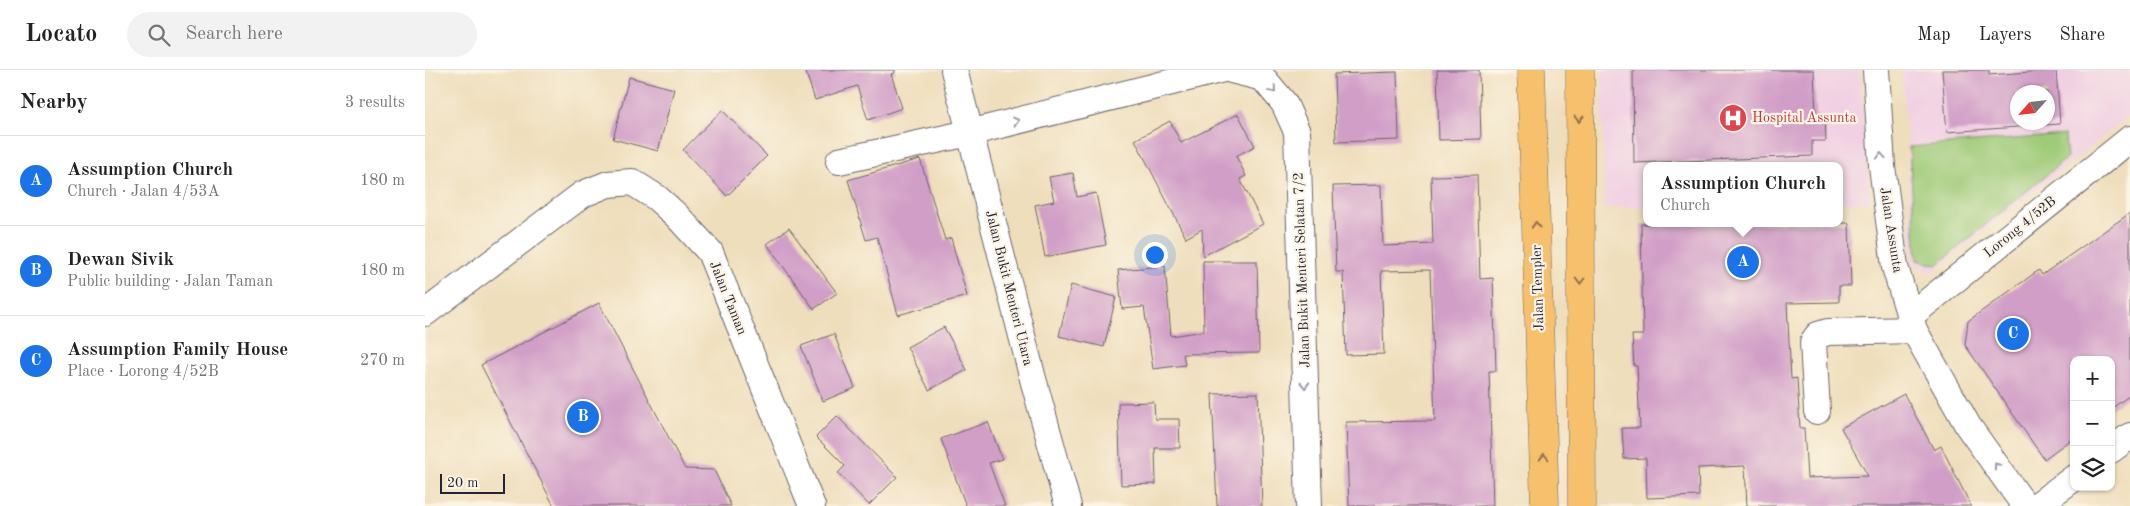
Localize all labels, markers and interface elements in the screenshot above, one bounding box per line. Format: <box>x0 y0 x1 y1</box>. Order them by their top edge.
search box <box>127 12 477 57</box>
icon: search <box>145 21 173 49</box>
text: Locato <box>25 23 97 47</box>
text: Search here <box>185 25 283 44</box>
text: Map <box>1917 26 1951 44</box>
text: Layers <box>1979 26 2031 44</box>
text: Share <box>2059 26 2105 44</box>
one-way arrow <box>1267 84 1276 93</box>
north arrow <box>2010 85 2055 130</box>
text: Nearby <box>20 92 88 113</box>
text: 3 results <box>345 95 405 111</box>
hospital icon: Hospital Assunta <box>1718 103 1748 133</box>
place label: Hospital Assunta <box>1752 111 1856 125</box>
one-way arrow <box>1574 115 1584 123</box>
one-way arrow <box>1012 116 1021 127</box>
one-way arrow <box>1876 152 1887 160</box>
text: Assumption Church <box>67 161 233 180</box>
popup <box>1643 162 1843 227</box>
street label: Jalan Bukit Menteri Selatan 7/2 <box>1292 172 1312 368</box>
text: A <box>30 173 42 189</box>
text: 180 m <box>360 173 405 189</box>
text: Assumption Church <box>1660 175 1826 194</box>
text: Church · Jalan 4/53A <box>67 184 220 200</box>
street label: Jalan Assunta <box>1877 186 1905 274</box>
street label: Lorong 4/52B <box>1981 194 2059 260</box>
text: Church <box>1660 198 1710 214</box>
street label: Jalan Bukit Menteri Utara <box>983 209 1035 367</box>
one-way arrow <box>1531 221 1542 229</box>
your location <box>1142 242 1168 268</box>
pin: A <box>1727 243 1759 281</box>
street label: Jalan Templer <box>1529 244 1547 331</box>
text: Dewan Sivik <box>67 251 174 270</box>
street label: Jalan Taman <box>707 259 749 337</box>
text: B <box>30 263 42 279</box>
text: 180 m <box>360 263 405 279</box>
text: Public building · Jalan Taman <box>67 274 273 290</box>
one-way arrow <box>1575 278 1585 285</box>
pin: C <box>1997 315 2029 353</box>
text: Assumption Family House <box>67 341 288 360</box>
text: C <box>31 353 41 369</box>
text: 270 m <box>360 353 405 369</box>
map controls <box>2070 356 2115 491</box>
button: + <box>2070 356 2115 401</box>
text: Place · Lorong 4/52B <box>67 364 219 380</box>
one-way arrow <box>1300 382 1310 390</box>
pin: B <box>567 398 599 436</box>
button: − <box>2070 401 2115 446</box>
button: layers <box>2070 446 2115 491</box>
one-way arrow <box>1538 453 1549 461</box>
one-way arrow <box>1994 462 2003 472</box>
scale bar <box>440 471 505 494</box>
text: 20 m <box>447 476 478 490</box>

